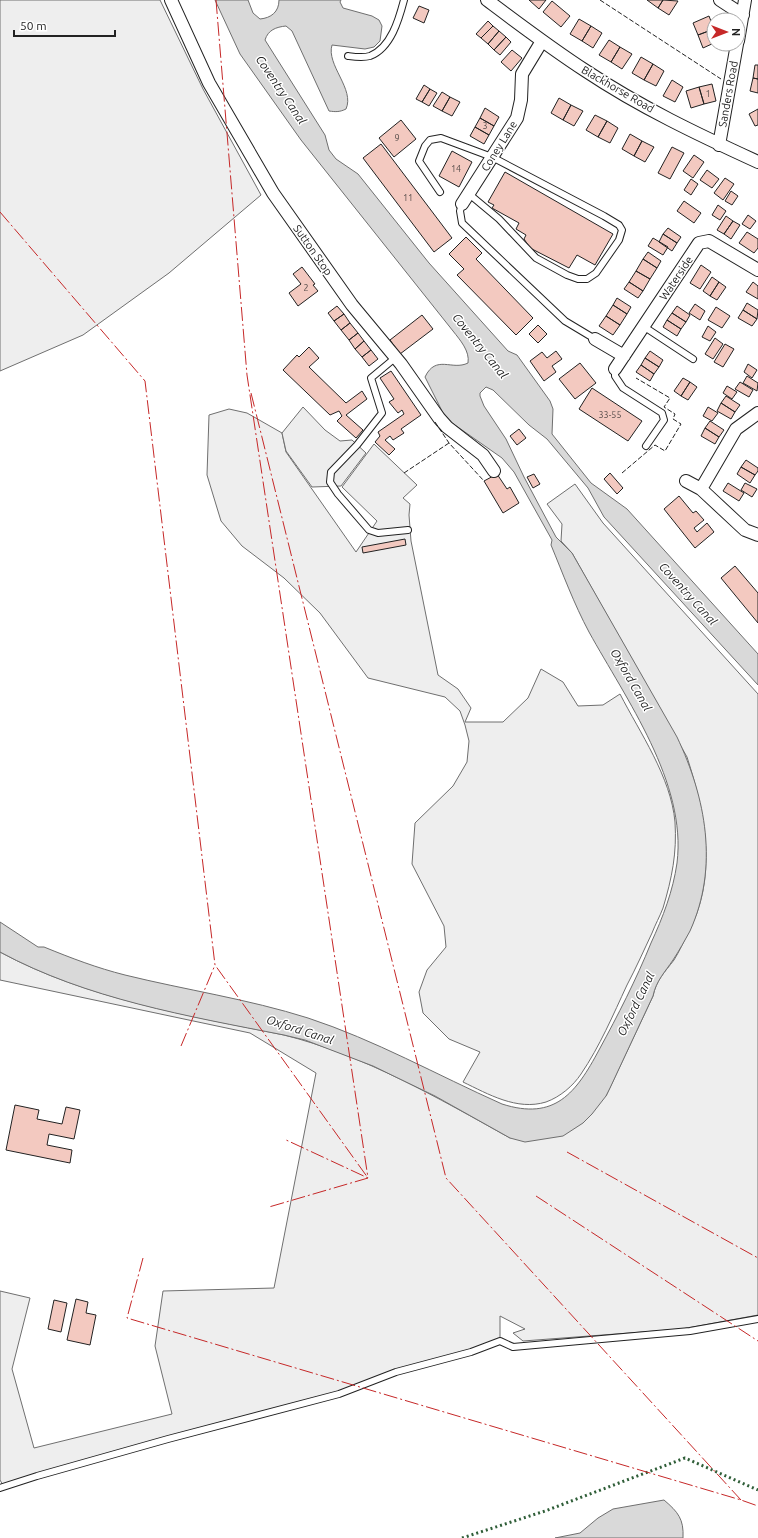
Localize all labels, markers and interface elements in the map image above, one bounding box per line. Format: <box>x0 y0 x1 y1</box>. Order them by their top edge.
scale bar <box>14 12 115 38</box>
north arrow <box>706 12 746 52</box>
text: 50 m <box>20 19 47 32</box>
text: N <box>730 28 742 36</box>
water label: Coventry Canal <box>254 53 309 127</box>
street label: Sanders Road <box>716 60 740 128</box>
street label: Blackhorse Road <box>580 63 656 115</box>
house number: 1 <box>705 89 711 99</box>
street label: Coney Lane <box>479 119 519 173</box>
house number: 3 <box>482 121 488 131</box>
house number: 9 <box>394 133 400 143</box>
house number: 14 <box>451 164 461 174</box>
house number: 11 <box>403 193 413 203</box>
street label: Sutton Stop <box>291 222 335 278</box>
street label: Waterside <box>657 254 695 302</box>
house number: 2 <box>303 283 309 293</box>
water label: Coventry Canal <box>450 311 511 381</box>
house number: 33-55 <box>599 410 621 420</box>
water label: Coventry Canal <box>657 560 720 628</box>
water label: Oxford Canal <box>608 646 655 714</box>
water label: Oxford Canal <box>614 969 657 1038</box>
water label: Oxford Canal <box>265 1013 336 1047</box>

